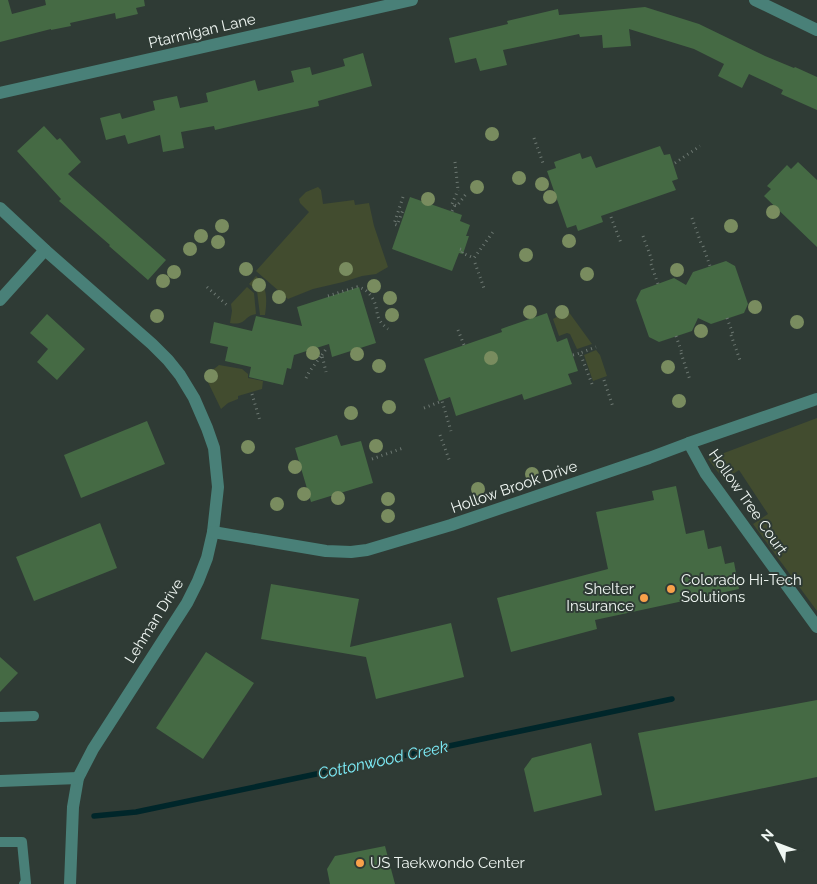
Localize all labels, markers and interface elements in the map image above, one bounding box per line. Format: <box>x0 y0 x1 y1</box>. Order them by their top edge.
street label: Ptarmigan Lane <box>147 10 257 52</box>
street label: Hollow Tree Court <box>705 446 791 558</box>
street label: Hollow Brook Drive <box>448 457 580 517</box>
place label: Colorado Hi-Tech Solutions <box>681 571 802 606</box>
street label: Lehman Drive <box>121 575 187 667</box>
place label: Shelter Insurance <box>566 580 635 615</box>
marker: Colorado Hi-Tech Solutions <box>665 583 677 595</box>
marker: Shelter Insurance <box>638 592 650 604</box>
water label: Cottonwood Creek <box>316 737 450 783</box>
north arrow <box>752 819 802 869</box>
text: N <box>758 826 777 845</box>
place label: US Taekwondo Center <box>370 854 525 872</box>
marker: US Taekwondo Center <box>354 857 366 869</box>

